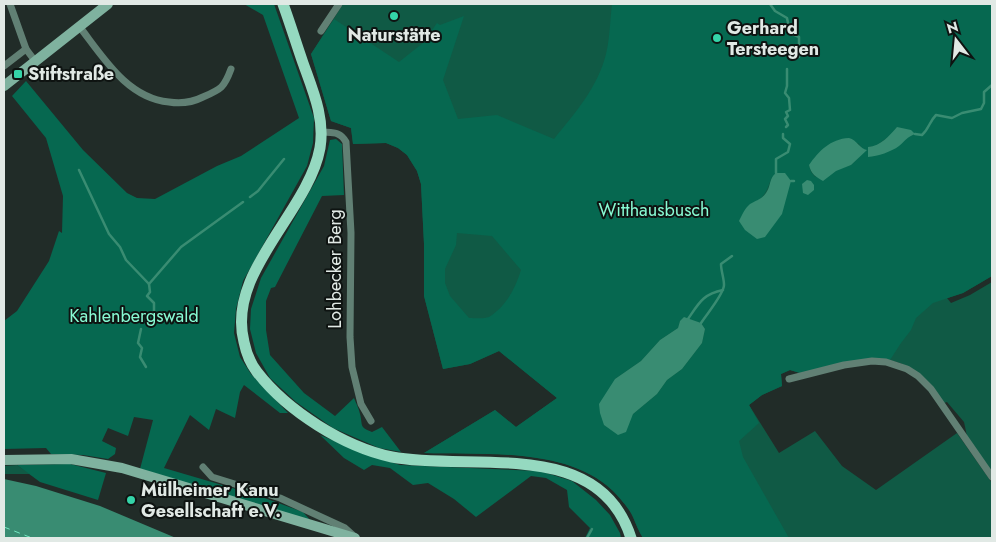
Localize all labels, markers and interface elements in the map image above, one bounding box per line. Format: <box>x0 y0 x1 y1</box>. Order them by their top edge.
marker: Naturstätte <box>388 10 400 22</box>
place label: Gerhard Tersteegen <box>727 15 819 62</box>
north arrow <box>931 15 981 65</box>
text: N <box>944 16 961 39</box>
place label: Naturstätte <box>348 22 440 48</box>
marker: Gerhard Tersteegen <box>711 32 723 44</box>
place label: Stiftstraße <box>28 61 114 87</box>
marker: Stiftstraße <box>12 68 24 80</box>
park label: Witthausbusch <box>599 197 709 223</box>
street label: Lohbecker Berg <box>322 209 348 329</box>
park label: Kahlenbergswald <box>69 303 199 329</box>
place label: Mülheimer Kanu Gesellschaft e.V. <box>141 477 281 524</box>
marker: Mülheimer Kanu Gesellschaft e.V. <box>125 494 137 506</box>

